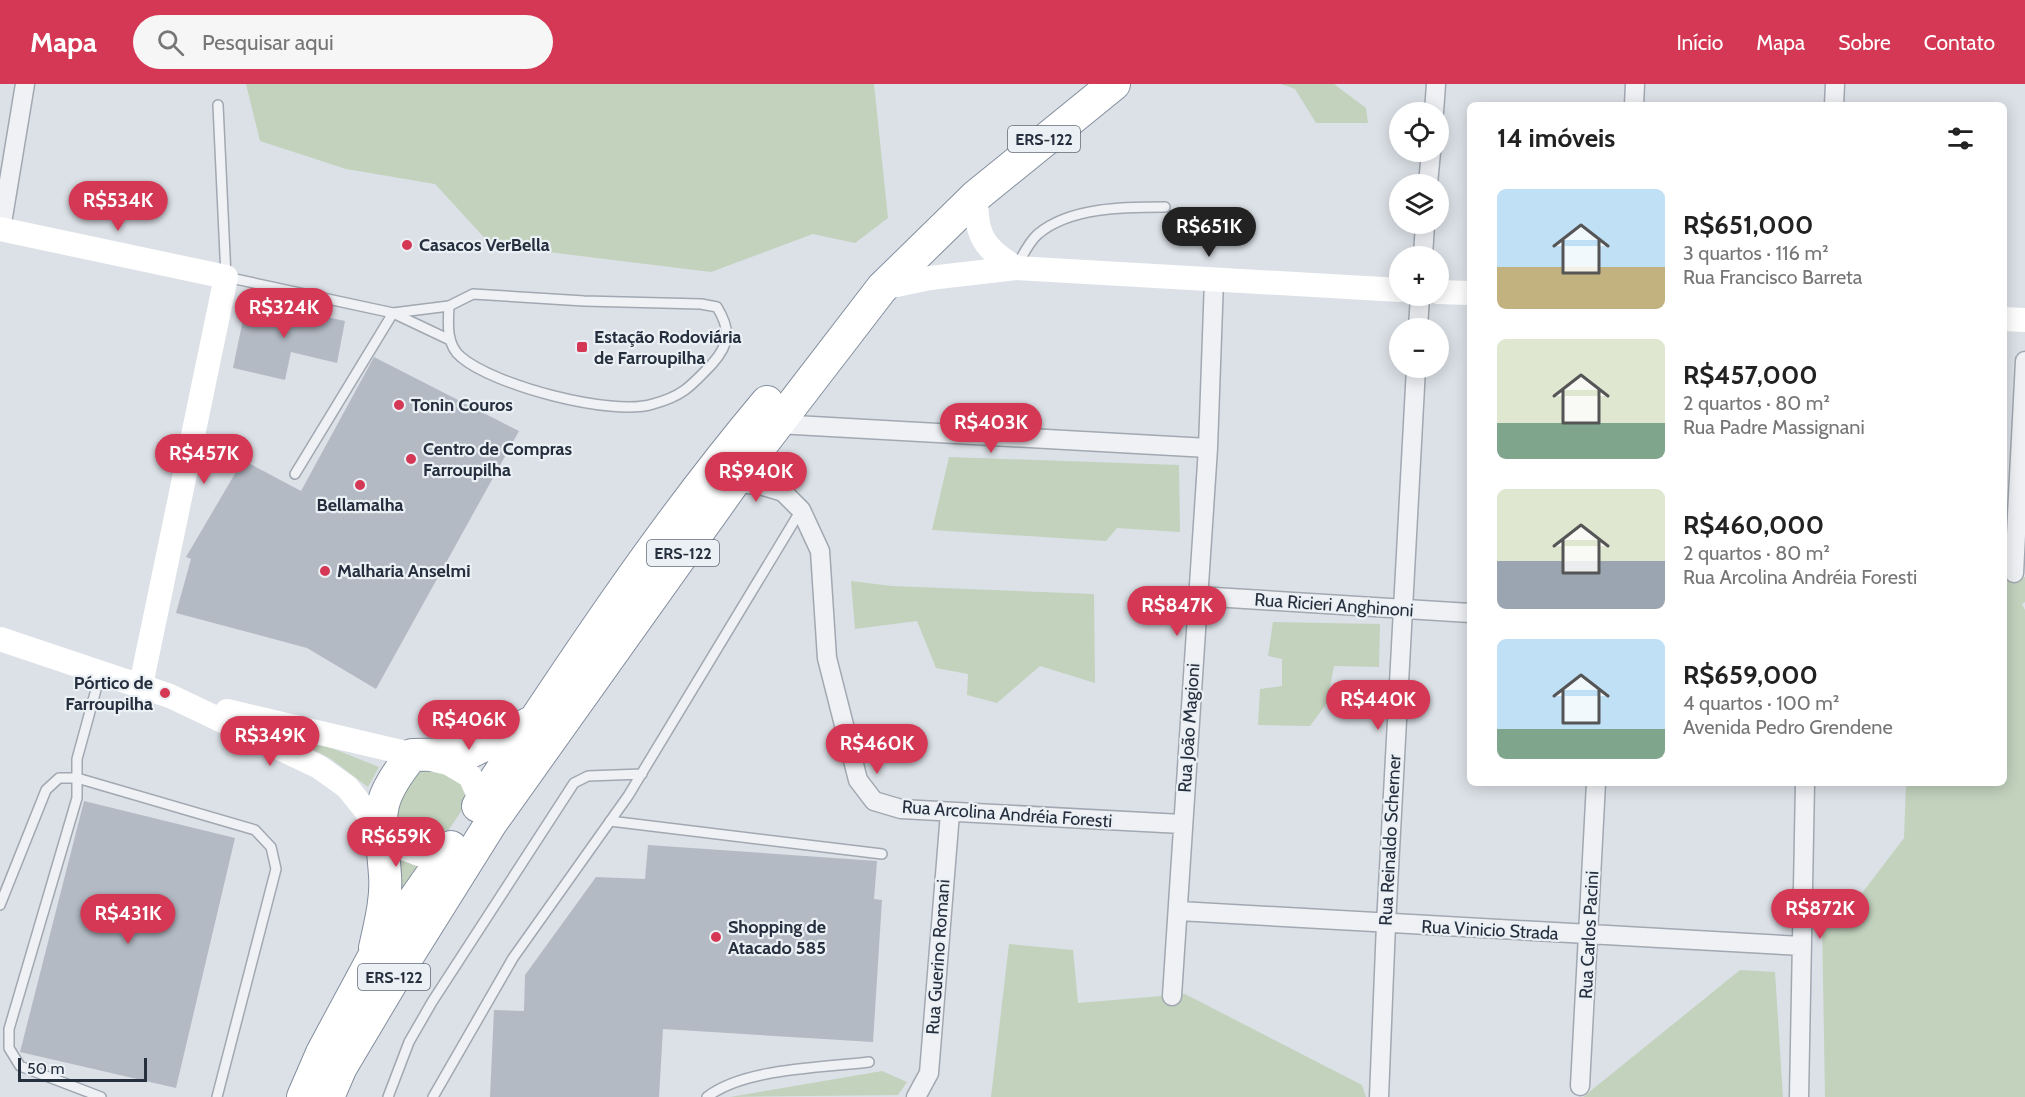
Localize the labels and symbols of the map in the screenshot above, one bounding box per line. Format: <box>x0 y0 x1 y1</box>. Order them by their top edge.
road number: ERS-122 <box>1008 126 1080 152</box>
pin: R$534K <box>69 181 167 232</box>
pin: R$651K <box>1160 207 1258 258</box>
place label: Casacos VerBella <box>419 234 550 256</box>
marker: Casacos VerBella <box>400 238 414 252</box>
pin: R$324K <box>235 288 333 339</box>
place label: Estação Rodoviária de Farroupilha <box>594 326 741 369</box>
marker: Estação Rodoviária de Farroupilha <box>575 340 589 354</box>
place label: Tonin Couros <box>411 394 513 416</box>
marker: Tonin Couros <box>392 398 406 412</box>
pin: R$403K <box>942 403 1040 454</box>
pin: R$457K <box>155 434 253 485</box>
place label: Centro de Compras Farroupilha <box>423 438 573 481</box>
marker: Centro de Compras Farroupilha <box>404 452 418 466</box>
pin: R$940K <box>707 452 805 503</box>
marker: Bellamalha <box>353 478 367 492</box>
place label: Bellamalha <box>316 494 404 516</box>
road number: ERS-122 <box>647 540 719 566</box>
place label: Malharia Anselmi <box>337 560 471 582</box>
marker: Malharia Anselmi <box>318 564 332 578</box>
pin: R$847K <box>1128 586 1226 637</box>
street label: Rua Ricieri Anghinoni <box>1254 588 1414 622</box>
street label: Rua João Magioni <box>1174 663 1204 793</box>
place label: Pórtico de Farroupilha <box>65 672 153 715</box>
pin: R$440K <box>1329 680 1427 731</box>
marker: Pórtico de Farroupilha <box>158 686 172 700</box>
pin: R$406K <box>420 700 518 751</box>
pin: R$349K <box>221 716 319 767</box>
pin: R$460K <box>828 724 926 775</box>
street label: Rua Reinaldo Scherner <box>1375 754 1405 926</box>
street label: Rua Arcolina Andréia Foresti <box>901 796 1113 832</box>
pin: R$659K <box>347 817 445 868</box>
street label: Rua Carlos Pacini <box>1575 870 1603 1000</box>
street label: Rua Guerino Romani <box>922 879 954 1035</box>
pin: R$872K <box>1771 889 1869 940</box>
pin: R$431K <box>79 894 177 945</box>
street label: Rua Vinicio Strada <box>1421 915 1559 945</box>
place label: Shopping de Atacado 585 <box>728 916 826 959</box>
marker: Shopping de Atacado 585 <box>709 930 723 944</box>
road number: ERS-122 <box>358 964 430 990</box>
scale bar <box>18 1055 147 1082</box>

